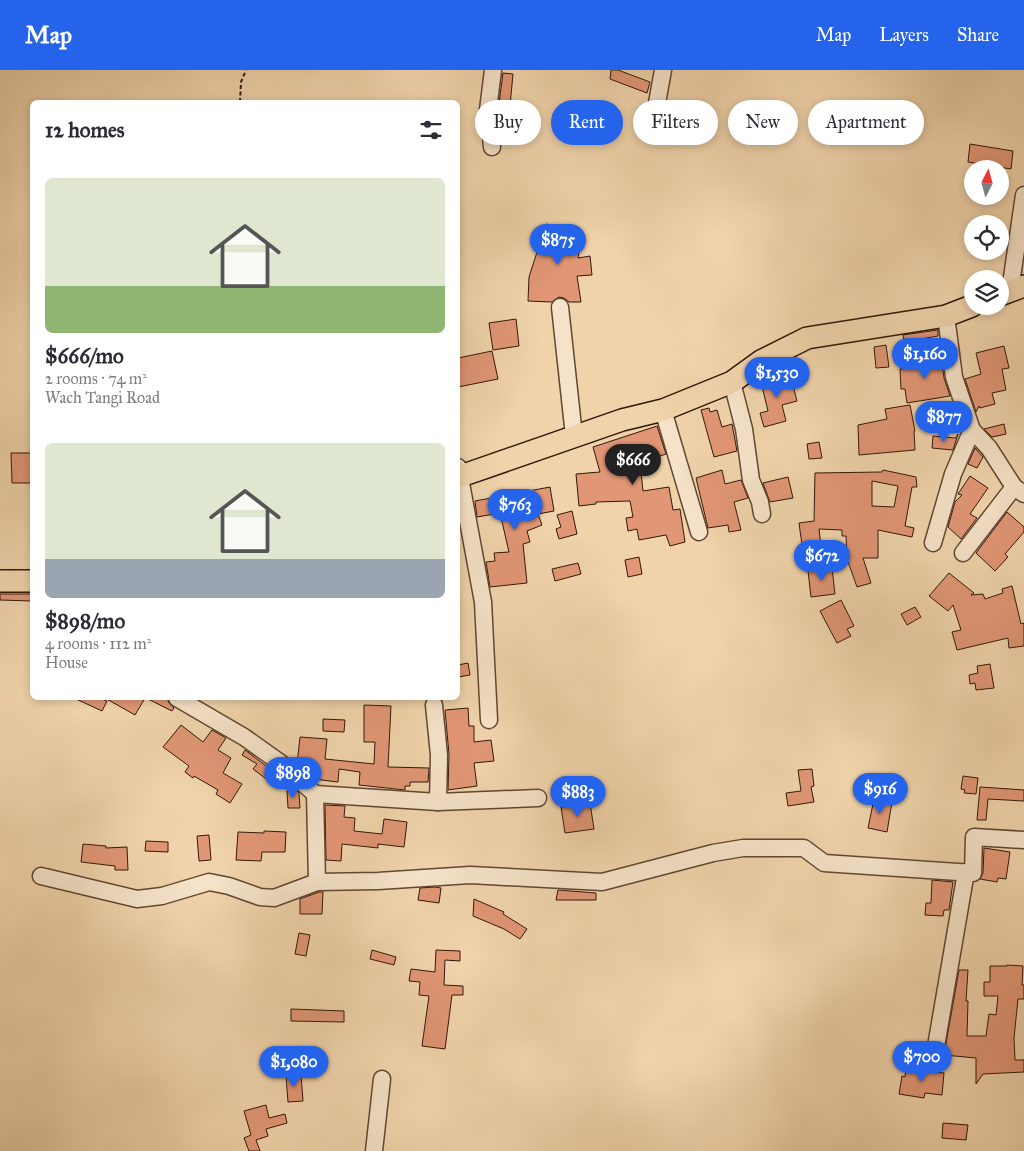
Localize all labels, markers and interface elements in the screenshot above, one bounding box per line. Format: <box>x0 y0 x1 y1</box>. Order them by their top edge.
text: Map <box>25 20 72 50</box>
text: Map <box>816 24 851 46</box>
text: Layers <box>879 24 929 46</box>
text: Share <box>957 24 999 46</box>
chip: Buy <box>475 100 541 145</box>
chip: Rent <box>551 100 623 145</box>
chip: Filters <box>633 100 718 145</box>
chip: New <box>728 100 798 145</box>
chip: Apartment <box>808 100 924 145</box>
icon: filters <box>417 116 445 144</box>
text: 12 homes <box>45 117 124 143</box>
north arrow <box>964 160 1009 205</box>
map controls <box>964 160 1009 315</box>
icon: home <box>200 211 290 301</box>
button: locate <box>964 215 1009 260</box>
pin: $875 <box>528 224 588 266</box>
text: $875 <box>541 230 575 249</box>
button: layers <box>964 270 1009 315</box>
pin: $1,160 <box>884 338 966 380</box>
text: $666/mo <box>45 343 124 369</box>
text: $1,160 <box>903 344 947 363</box>
pin: $1,530 <box>736 356 818 399</box>
text: $1,530 <box>756 363 798 382</box>
text: 2 rooms · 74 m² <box>45 369 147 388</box>
text: Wach Tangi Road <box>45 388 160 407</box>
pin: $877 <box>914 400 974 443</box>
text: $877 <box>926 407 962 426</box>
pin: $666 <box>603 444 663 486</box>
text: $666 <box>616 450 650 469</box>
icon: home <box>200 476 290 566</box>
pin: $763 <box>485 488 545 531</box>
text: $763 <box>499 495 531 514</box>
pin: $672 <box>792 540 852 582</box>
text: $672 <box>805 546 839 565</box>
text: $898/mo <box>45 608 125 634</box>
text: 4 rooms · 112 m² <box>45 634 151 653</box>
text: House <box>45 653 88 672</box>
pin: $898 <box>263 756 323 799</box>
text: $898 <box>275 763 311 782</box>
pin: $916 <box>850 772 910 815</box>
pin: $883 <box>548 776 608 818</box>
text: $916 <box>864 779 896 798</box>
text: $883 <box>561 782 595 801</box>
pin: $700 <box>892 1040 952 1083</box>
pin: $1,080 <box>253 1046 335 1088</box>
text: $700 <box>904 1047 940 1066</box>
text: $1,080 <box>270 1052 318 1071</box>

